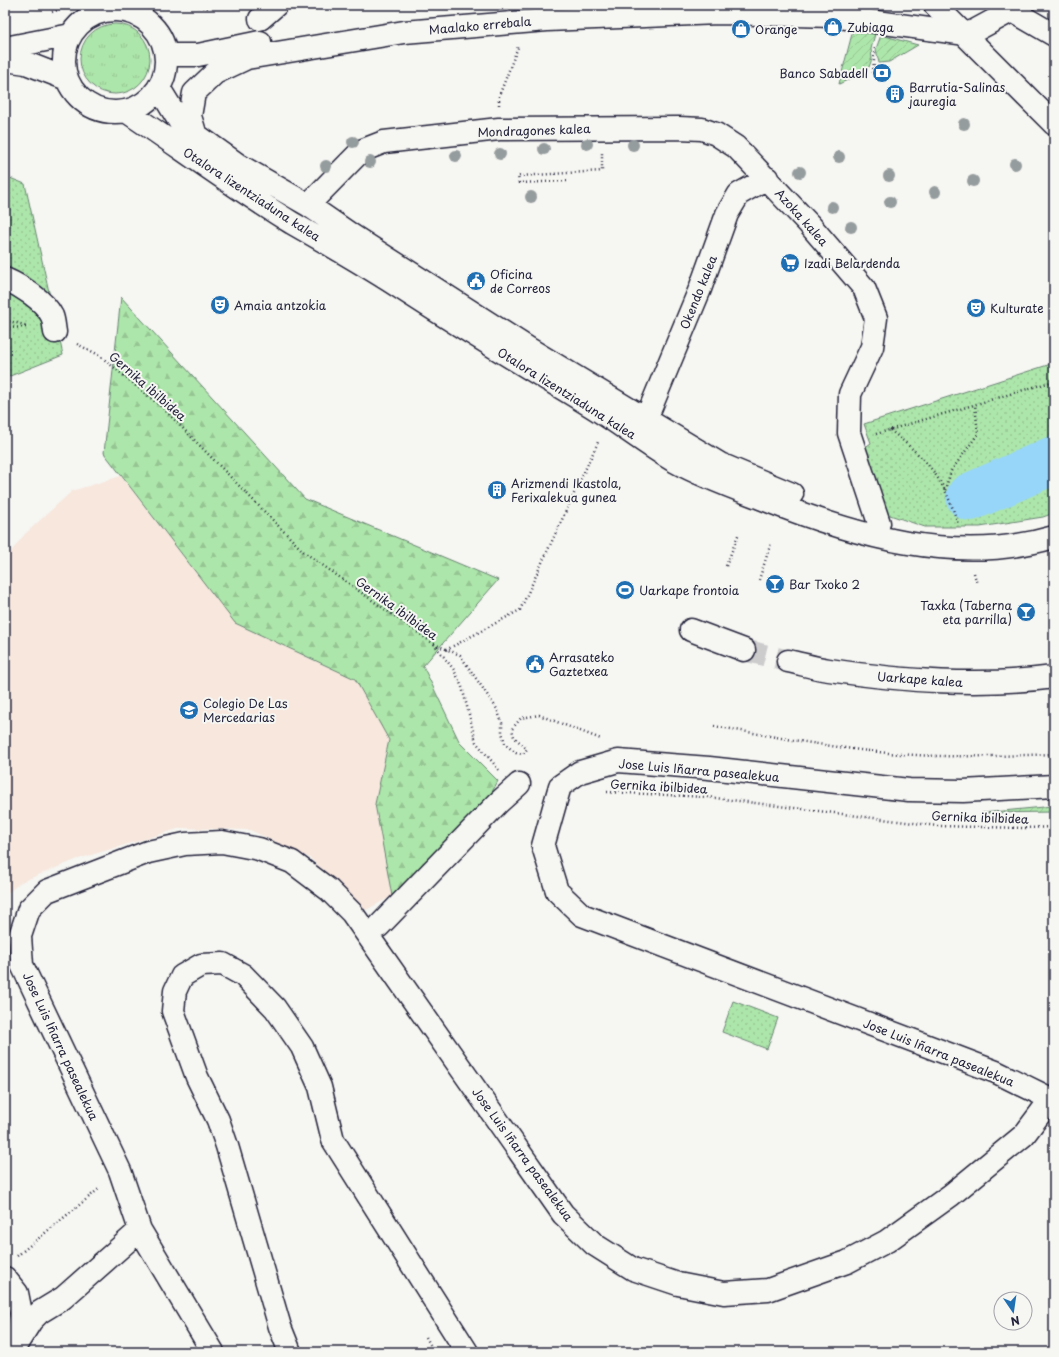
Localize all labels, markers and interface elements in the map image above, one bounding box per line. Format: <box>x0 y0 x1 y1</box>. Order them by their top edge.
street label: Maalako errebala <box>428 12 532 38</box>
shop icon: Zubiaga <box>822 16 844 38</box>
shop icon: Orange <box>730 18 752 40</box>
place label: Zubiaga <box>847 18 894 36</box>
place label: Orange <box>755 20 798 38</box>
bank icon: Banco Sabadell <box>871 62 893 84</box>
place label: Banco Sabadell <box>779 64 868 82</box>
place label: Barrutia-Salinas jauregia <box>908 78 1006 110</box>
building icon: Barrutia-Salinas jauregia <box>884 83 906 105</box>
street label: Mondragones kalea <box>477 119 591 141</box>
street label: Otalora lizentziaduna kalea <box>180 143 325 246</box>
street label: Azoka kalea <box>771 184 833 250</box>
street label: Okendo kalea <box>675 252 721 332</box>
supermarket icon: Izadi Belardenda <box>779 252 801 274</box>
place label: Izadi Belardenda <box>804 254 901 272</box>
place label: Oficina de Correos <box>490 265 551 297</box>
public building icon: Oficina de Correos <box>465 270 487 292</box>
theatre icon: Amaia antzokia <box>209 294 231 316</box>
place label: Amaia antzokia <box>234 296 327 314</box>
theatre icon: Kulturate <box>965 297 987 319</box>
place label: Kulturate <box>990 299 1044 317</box>
street label: Otalora lizentziaduna kalea <box>494 343 640 443</box>
street label: Gernika ibilbidea <box>105 347 191 425</box>
place label: Arizmendi Ikastola, Ferixalekua gunea <box>511 474 621 506</box>
building icon: Arizmendi Ikastola, Ferixalekua gunea <box>486 479 508 501</box>
street label: Gernika ibilbidea <box>352 572 442 644</box>
bar icon: Bar Txoko 2 <box>764 573 786 595</box>
place label: Bar Txoko 2 <box>789 575 860 593</box>
sports icon: Uarkape frontoia <box>614 579 636 601</box>
place label: Uarkape frontoia <box>639 581 740 599</box>
place label: Taxka (Taberna eta parrilla) <box>920 596 1012 628</box>
bar icon: Taxka (Taberna eta parrilla) <box>1015 601 1037 623</box>
place label: Arrasateko Gaztetxea <box>549 648 614 680</box>
public building icon: Arrasateko Gaztetxea <box>524 653 546 675</box>
street label: Uarkape kalea <box>877 667 964 691</box>
place label: Colegio De Las Mercedarias <box>203 694 288 726</box>
school or university icon: Colegio De Las Mercedarias <box>178 699 200 721</box>
street label: Jose Luis Iñarra pasealekua <box>618 754 781 786</box>
street label: Gernika ibilbidea <box>610 774 708 798</box>
street label: Gernika ibilbidea <box>931 806 1029 828</box>
street label: Jose Luis Iñarra pasealekua <box>19 969 103 1123</box>
street label: Jose Luis Iñarra pasealekua <box>861 1013 1018 1091</box>
street label: Jose Luis Iñarra pasealekua <box>468 1083 578 1225</box>
north arrow <box>993 1291 1033 1331</box>
text: N <box>1009 1312 1022 1331</box>

